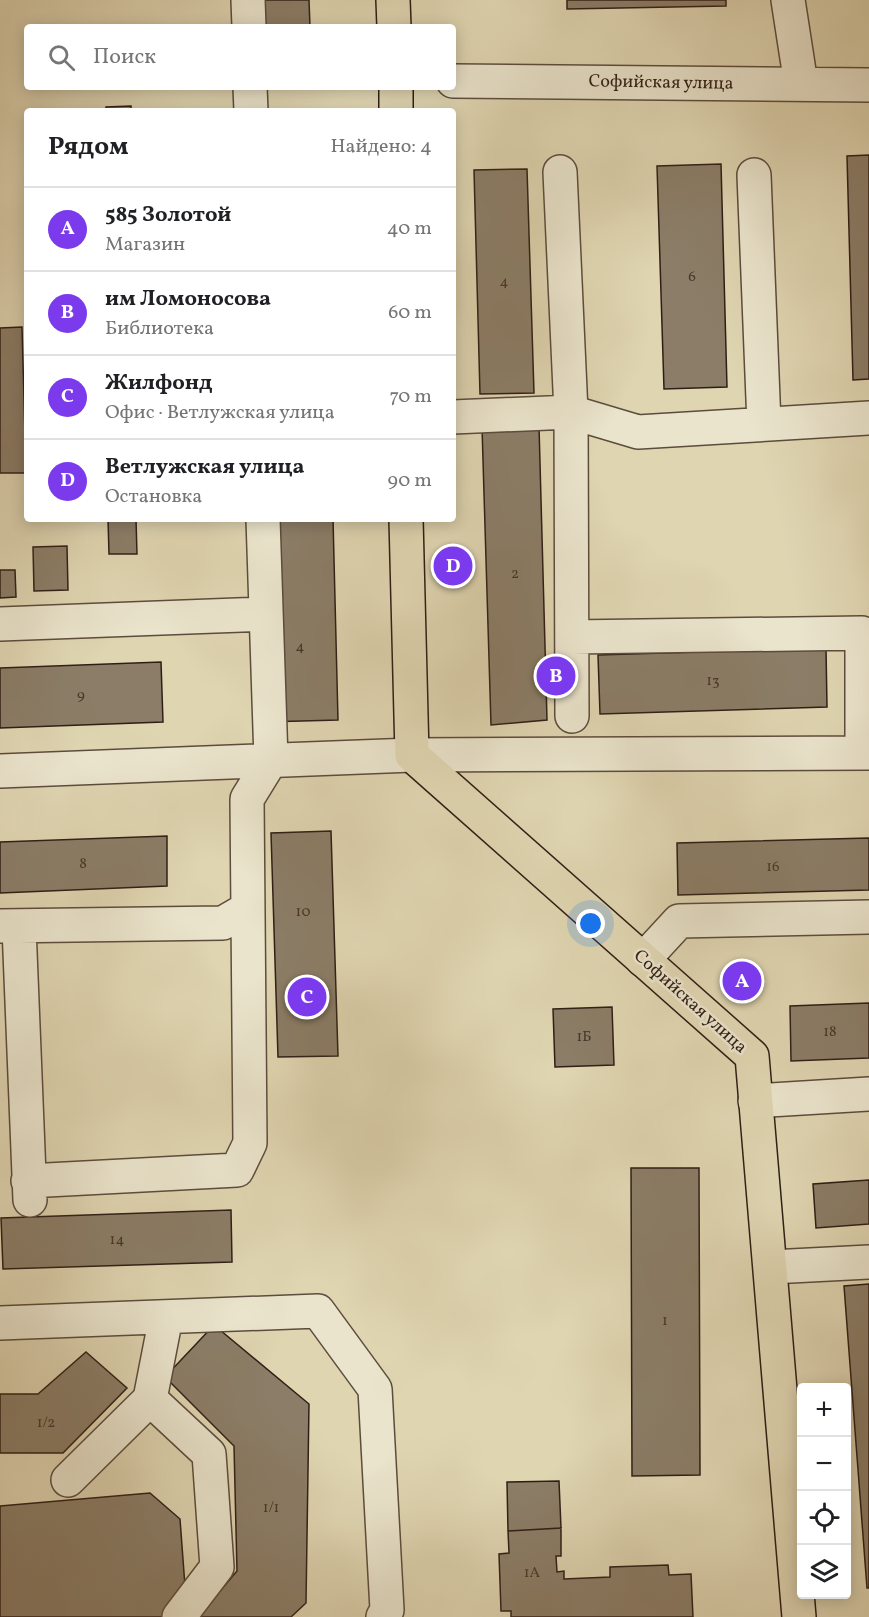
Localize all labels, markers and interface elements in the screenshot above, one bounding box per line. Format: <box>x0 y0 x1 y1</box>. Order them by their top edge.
search box <box>24 24 456 90</box>
icon: search <box>45 41 78 74</box>
text: Поиск <box>93 42 156 73</box>
street label: Софийская улица <box>588 69 734 97</box>
text: Рядом <box>48 129 128 165</box>
text: Найдено: 4 <box>331 133 432 161</box>
text: 585 Золотой <box>105 200 232 231</box>
text: A <box>60 215 75 243</box>
text: 40 m <box>387 215 432 243</box>
text: Магазин <box>105 231 185 259</box>
house number: 6 <box>688 267 696 288</box>
house number: 4 <box>500 272 509 293</box>
text: им Ломоносова <box>105 284 271 315</box>
text: B <box>61 299 74 327</box>
text: 60 m <box>388 299 432 327</box>
text: Библиотека <box>105 315 214 343</box>
text: Жилфонд <box>105 368 213 399</box>
text: C <box>61 383 74 411</box>
text: 70 m <box>389 383 432 411</box>
text: Офис · Ветлужская улица <box>105 399 335 427</box>
text: Ветлужская улица <box>105 452 305 483</box>
text: D <box>60 467 75 495</box>
text: 90 m <box>388 467 432 495</box>
text: Остановка <box>105 483 202 511</box>
pin: D <box>434 544 472 588</box>
house number: 2 <box>511 564 519 585</box>
house number: 4 <box>296 637 305 658</box>
pin: B <box>536 654 576 698</box>
house number: 13 <box>706 671 720 692</box>
house number: 9 <box>77 685 85 706</box>
house number: 8 <box>79 854 87 875</box>
house number: 16 <box>766 857 780 878</box>
house number: 10 <box>296 902 310 923</box>
your location <box>576 909 605 938</box>
street label: Софийская улица <box>628 944 752 1060</box>
pin: A <box>722 958 762 1004</box>
pin: C <box>288 974 326 1020</box>
house number: 18 <box>823 1022 837 1043</box>
house number: 1Б <box>576 1027 592 1048</box>
house number: 14 <box>110 1230 124 1251</box>
house number: 1 <box>662 1311 668 1332</box>
map controls <box>797 1383 851 1599</box>
button: + <box>797 1383 851 1437</box>
house number: 1/2 <box>37 1413 55 1434</box>
button: − <box>797 1437 851 1491</box>
button: locate <box>797 1491 851 1545</box>
house number: 1/1 <box>263 1498 279 1519</box>
button: layers <box>797 1545 851 1599</box>
house number: 1А <box>524 1563 541 1584</box>

